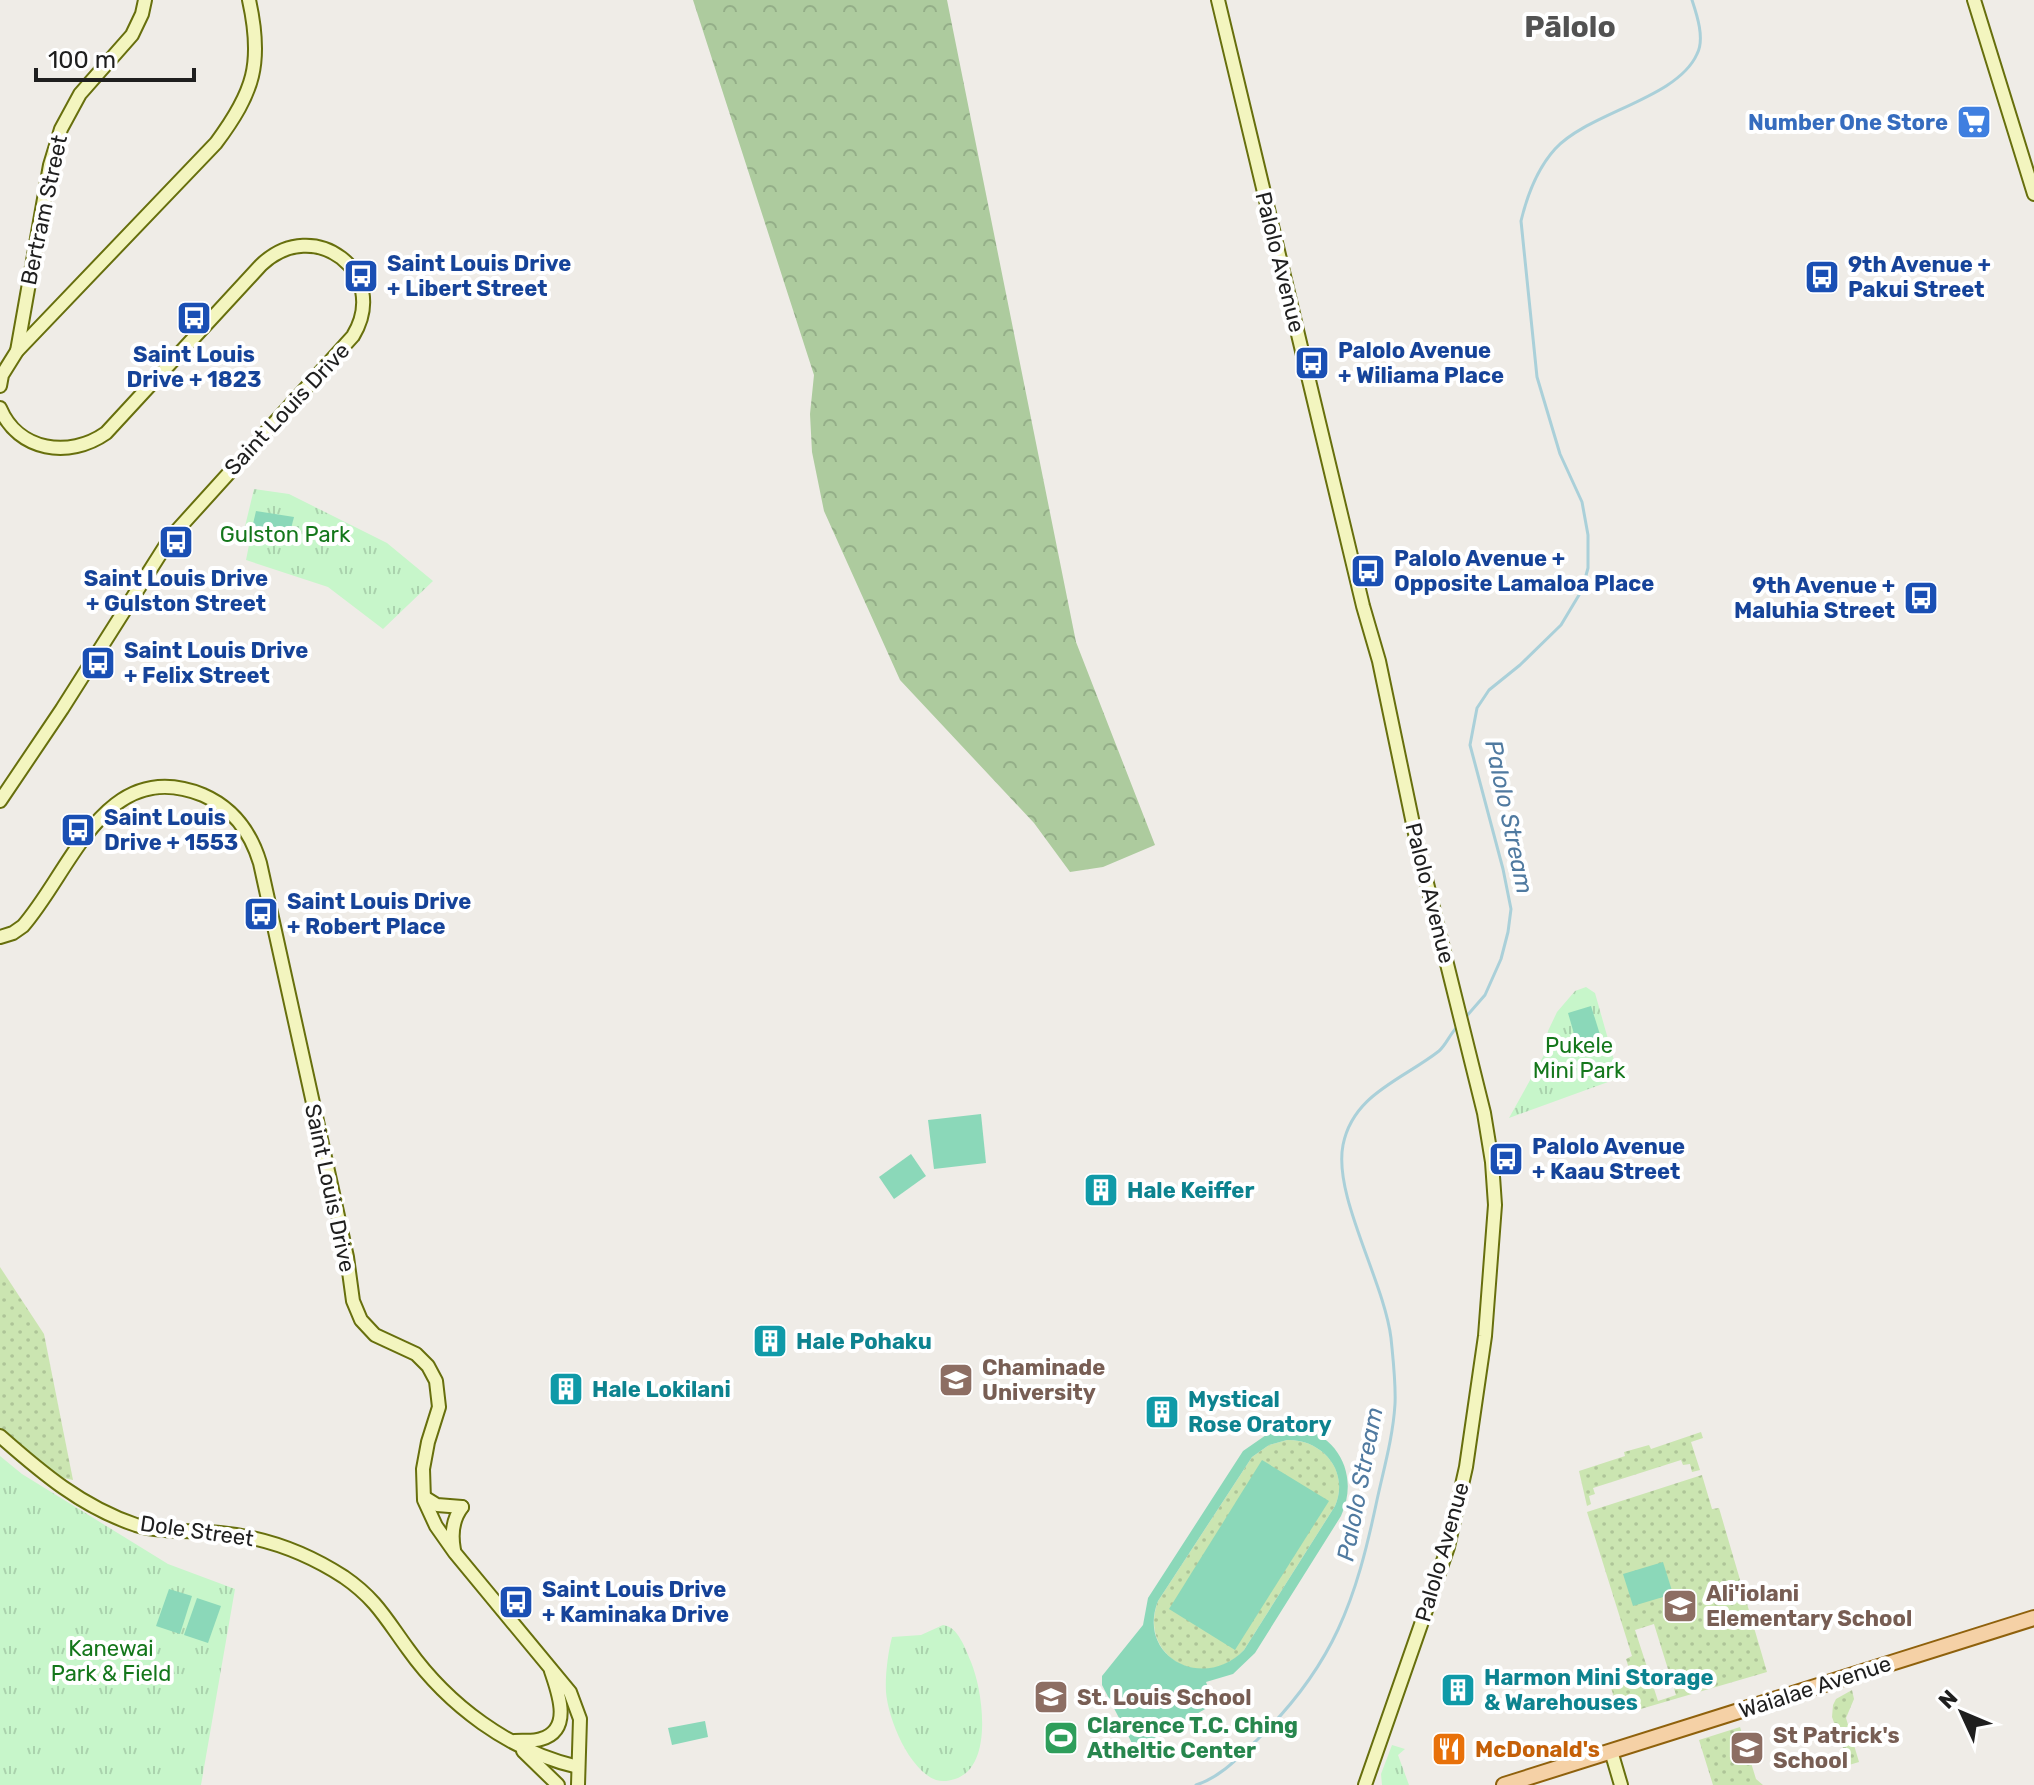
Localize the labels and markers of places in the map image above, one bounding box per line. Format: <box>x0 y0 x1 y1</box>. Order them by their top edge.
supermarket icon: Number One Store <box>1955 103 1993 141</box>
place label: Number One Store <box>1748 109 1948 136</box>
place label: Saint Louis Drive + Libert Street <box>387 250 571 302</box>
place label: 9th Avenue + Pakui Street <box>1848 251 1991 303</box>
bus stop icon: Saint Louis Drive + Libert Street <box>342 257 380 295</box>
bus stop icon: 9th Avenue + Pakui Street <box>1803 258 1841 296</box>
bus stop icon: Saint Louis Drive + 1823 <box>175 299 213 337</box>
place label: Palolo Avenue + Wiliama Place <box>1338 337 1504 389</box>
place label: Saint Louis Drive + 1823 <box>126 341 262 393</box>
bus stop icon: Palolo Avenue + Wiliama Place <box>1293 344 1331 382</box>
bus stop icon: Saint Louis Drive + Gulston Street <box>157 523 195 561</box>
place label: Palolo Avenue + Opposite Lamaloa Place <box>1394 545 1654 597</box>
bus stop icon: Palolo Avenue + Opposite Lamaloa Place <box>1349 552 1387 590</box>
place label: Saint Louis Drive + Gulston Street <box>84 565 268 617</box>
place label: 9th Avenue + Maluhia Street <box>1734 572 1895 624</box>
bus stop icon: 9th Avenue + Maluhia Street <box>1902 579 1940 617</box>
place label: Saint Louis Drive + Felix Street <box>124 637 308 689</box>
bus stop icon: Saint Louis Drive + Felix Street <box>79 644 117 682</box>
place label: Saint Louis Drive + 1553 <box>104 804 238 856</box>
bus stop icon: Saint Louis Drive + 1553 <box>59 811 97 849</box>
place label: Saint Louis Drive + Robert Place <box>287 888 471 940</box>
bus stop icon: Saint Louis Drive + Robert Place <box>242 895 280 933</box>
place label: Palolo Avenue + Kaau Street <box>1532 1133 1685 1185</box>
bus stop icon: Palolo Avenue + Kaau Street <box>1487 1140 1525 1178</box>
building icon: Hale Keiffer <box>1082 1171 1120 1209</box>
place label: Hale Keiffer <box>1127 1177 1254 1204</box>
building icon: Hale Pohaku <box>751 1322 789 1360</box>
place label: Hale Pohaku <box>796 1328 932 1355</box>
place label: Chaminade University <box>982 1354 1105 1406</box>
school or university icon: Chaminade University <box>937 1361 975 1399</box>
building icon: Hale Lokilani <box>547 1370 585 1408</box>
place label: Hale Lokilani <box>592 1376 731 1403</box>
place label: Mystical Rose Oratory <box>1188 1386 1332 1438</box>
building icon: Mystical Rose Oratory <box>1143 1393 1181 1431</box>
place label: Saint Louis Drive + Kaminaka Drive <box>542 1576 729 1628</box>
place label: Ali'iolani Elementary School <box>1706 1580 1912 1632</box>
bus stop icon: Saint Louis Drive + Kaminaka Drive <box>497 1583 535 1621</box>
school or university icon: Ali'iolani Elementary School <box>1661 1587 1699 1625</box>
place label: Harmon Mini Storage & Warehouses <box>1484 1664 1714 1716</box>
building icon: Harmon Mini Storage & Warehouses <box>1439 1671 1477 1709</box>
school or university icon: St. Louis School <box>1032 1678 1070 1716</box>
place label: St. Louis School <box>1077 1684 1252 1711</box>
place label: Clarence T.C. Ching Atheltic Center <box>1087 1712 1298 1764</box>
sports icon: Clarence T.C. Ching Atheltic Center <box>1042 1719 1080 1757</box>
place label: St Patrick's School <box>1773 1722 1900 1774</box>
school or university icon: St Patrick's School <box>1728 1729 1766 1767</box>
restaurant icon: McDonald's <box>1430 1730 1468 1768</box>
place label: McDonald's <box>1475 1736 1600 1763</box>

